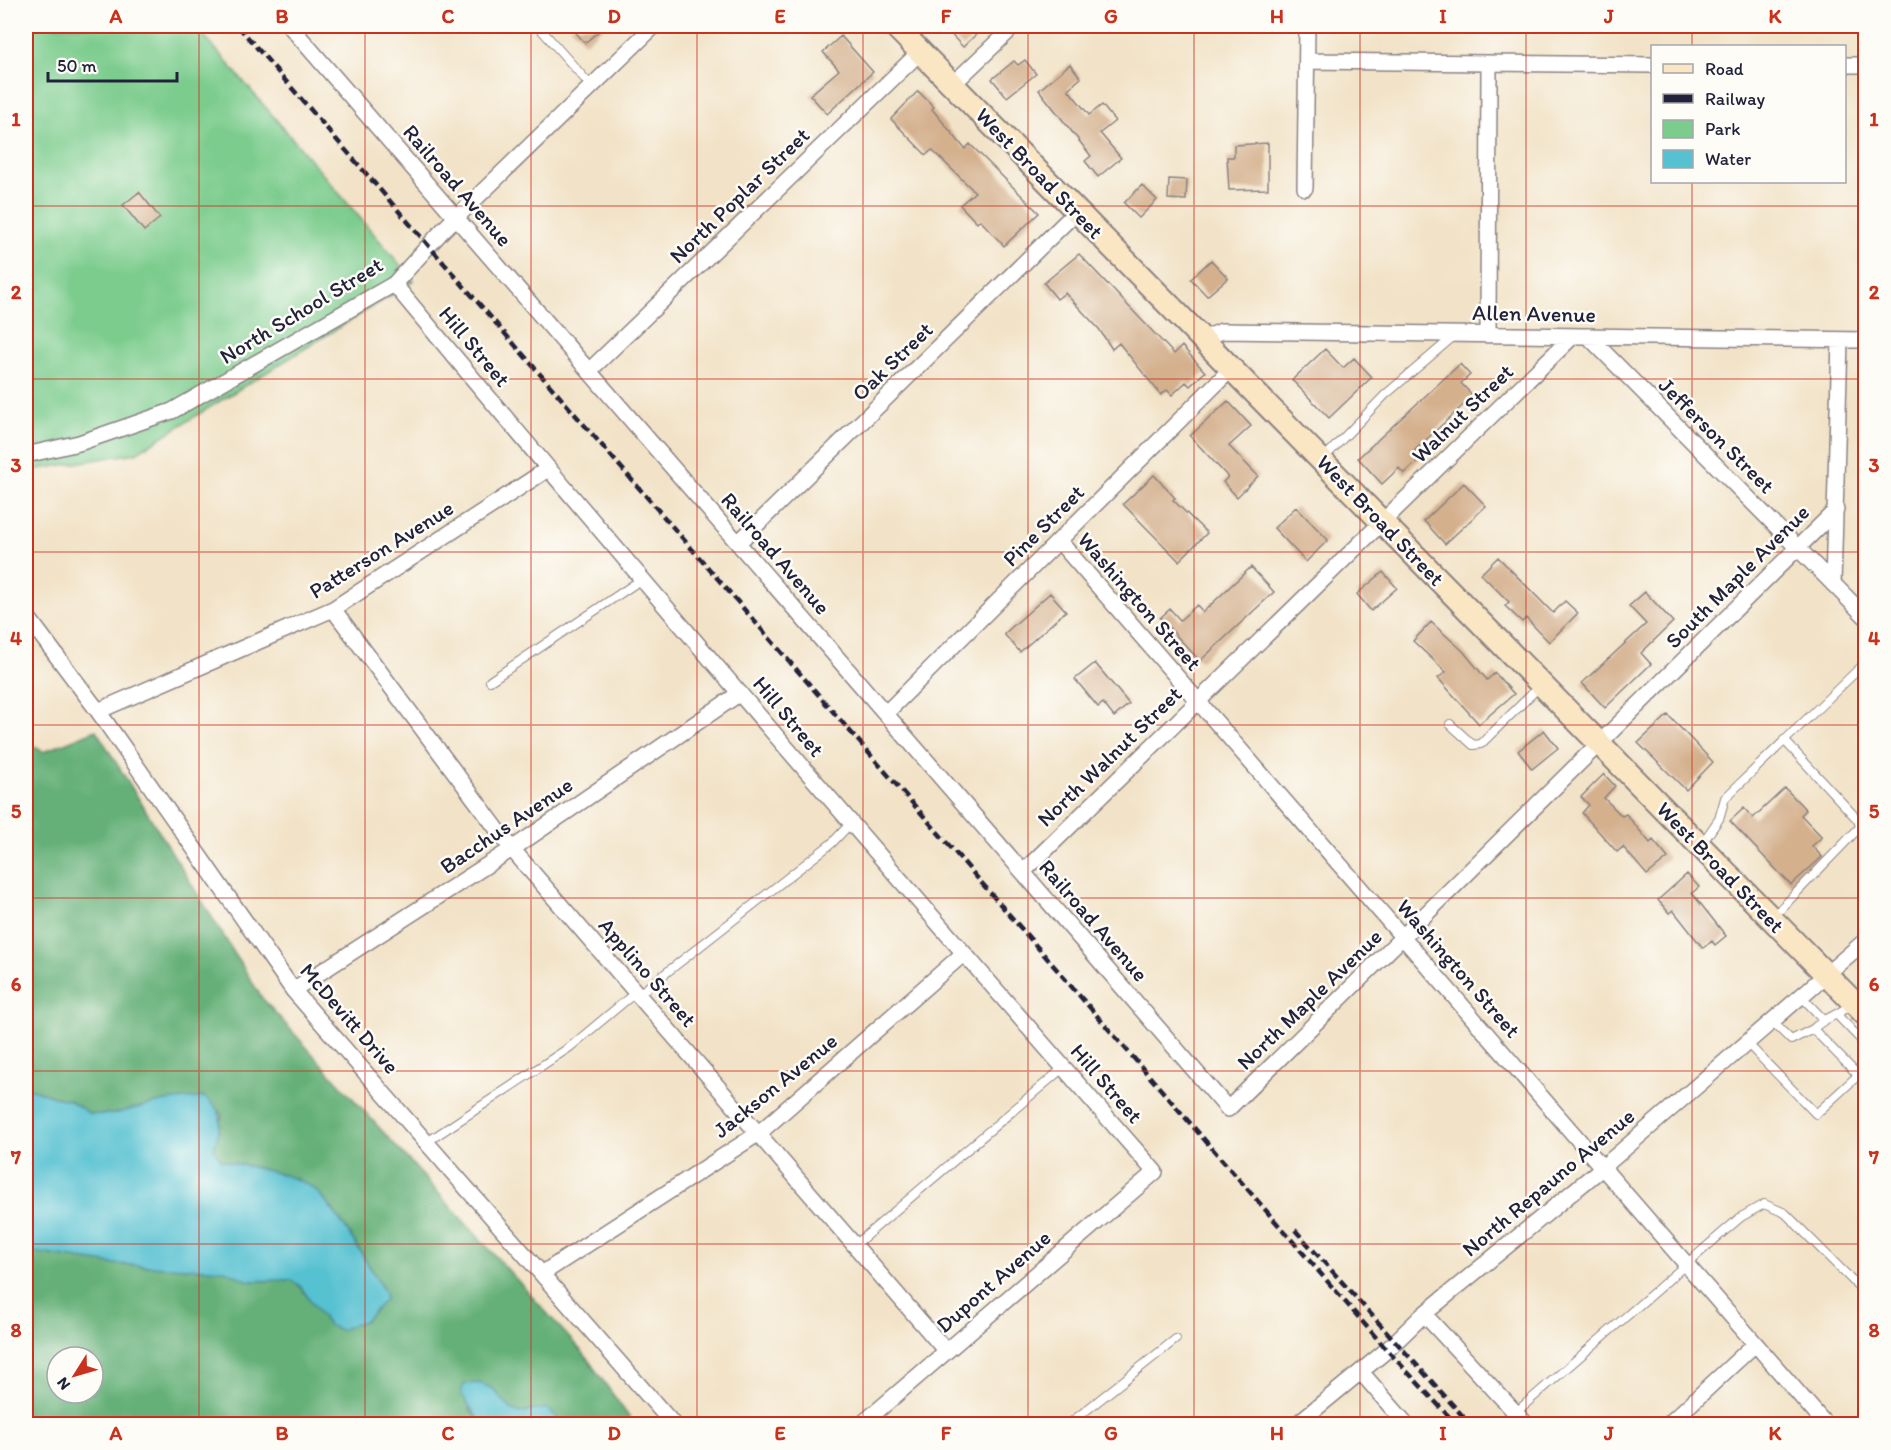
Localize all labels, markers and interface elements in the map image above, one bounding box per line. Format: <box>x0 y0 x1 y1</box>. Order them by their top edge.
text: A <box>109 4 123 28</box>
text: B <box>276 4 289 28</box>
text: C <box>442 4 455 28</box>
text: D <box>607 4 621 28</box>
text: E <box>774 4 786 28</box>
text: F <box>941 4 952 28</box>
text: G <box>1104 4 1118 28</box>
text: H <box>1270 4 1284 28</box>
text: I <box>1439 4 1447 28</box>
text: J <box>1603 4 1614 28</box>
text: K <box>1769 4 1783 28</box>
scale bar <box>48 45 177 83</box>
legend <box>1651 45 1846 183</box>
text: 50 m <box>57 55 97 77</box>
text: Road <box>1705 58 1744 80</box>
text: Railway <box>1705 88 1766 110</box>
street label: West Broad Street <box>970 102 1109 245</box>
text: 1 <box>11 107 21 131</box>
text: 1 <box>1869 107 1879 131</box>
text: Park <box>1705 118 1740 140</box>
street label: Railroad Avenue <box>397 119 518 252</box>
street label: North Poplar Street <box>664 122 815 269</box>
text: Water <box>1705 148 1751 170</box>
street label: North School Street <box>215 251 388 370</box>
text: 2 <box>11 280 22 304</box>
text: 2 <box>1869 280 1880 304</box>
street label: Allen Avenue <box>1472 299 1596 328</box>
street label: Hill Street <box>433 301 516 392</box>
street label: Oak Street <box>846 316 938 407</box>
street label: Walnut Street <box>1406 358 1519 469</box>
street label: Jefferson Street <box>1653 372 1780 499</box>
street label: West Broad Street <box>1311 449 1450 592</box>
text: 3 <box>11 453 22 477</box>
text: 3 <box>1869 453 1880 477</box>
street label: Pine Street <box>997 479 1090 572</box>
street label: Railroad Avenue <box>715 487 836 620</box>
street label: Patterson Avenue <box>304 494 459 605</box>
street label: South Maple Avenue <box>1660 499 1815 654</box>
street label: Washington Street <box>1072 526 1207 676</box>
text: 4 <box>10 626 22 650</box>
text: 4 <box>1868 626 1880 650</box>
street label: Hill Street <box>747 671 830 762</box>
street label: North Walnut Street <box>1031 680 1187 832</box>
street label: Bacchus Avenue <box>435 771 578 880</box>
street label: West Broad Street <box>1651 796 1790 939</box>
text: 5 <box>11 799 22 823</box>
text: 5 <box>1869 799 1880 823</box>
street label: Railroad Avenue <box>1033 854 1154 987</box>
street label: Washington Street <box>1391 893 1526 1043</box>
street label: Applino Street <box>593 912 702 1032</box>
street label: North Maple Avenue <box>1231 923 1388 1076</box>
street label: McDevitt Drive <box>294 957 405 1079</box>
text: 6 <box>11 972 22 996</box>
text: 6 <box>1869 972 1880 996</box>
street label: Jackson Avenue <box>708 1027 843 1144</box>
street label: Hill Street <box>1065 1038 1149 1129</box>
street label: North Repauno Avenue <box>1457 1102 1640 1262</box>
text: 7 <box>10 1145 21 1169</box>
text: 7 <box>1868 1145 1879 1169</box>
street label: Dupont Avenue <box>930 1224 1056 1339</box>
text: 8 <box>11 1318 22 1342</box>
text: 8 <box>1869 1318 1880 1342</box>
north arrow <box>45 1345 105 1405</box>
text: N <box>53 1374 74 1394</box>
text: A <box>109 1421 123 1445</box>
text: B <box>276 1421 289 1445</box>
text: C <box>442 1421 455 1445</box>
text: D <box>607 1421 621 1445</box>
text: E <box>774 1421 786 1445</box>
text: F <box>941 1421 952 1445</box>
text: G <box>1104 1421 1118 1445</box>
text: H <box>1270 1421 1284 1445</box>
text: I <box>1439 1421 1447 1445</box>
text: J <box>1603 1421 1614 1445</box>
text: K <box>1769 1421 1783 1445</box>

